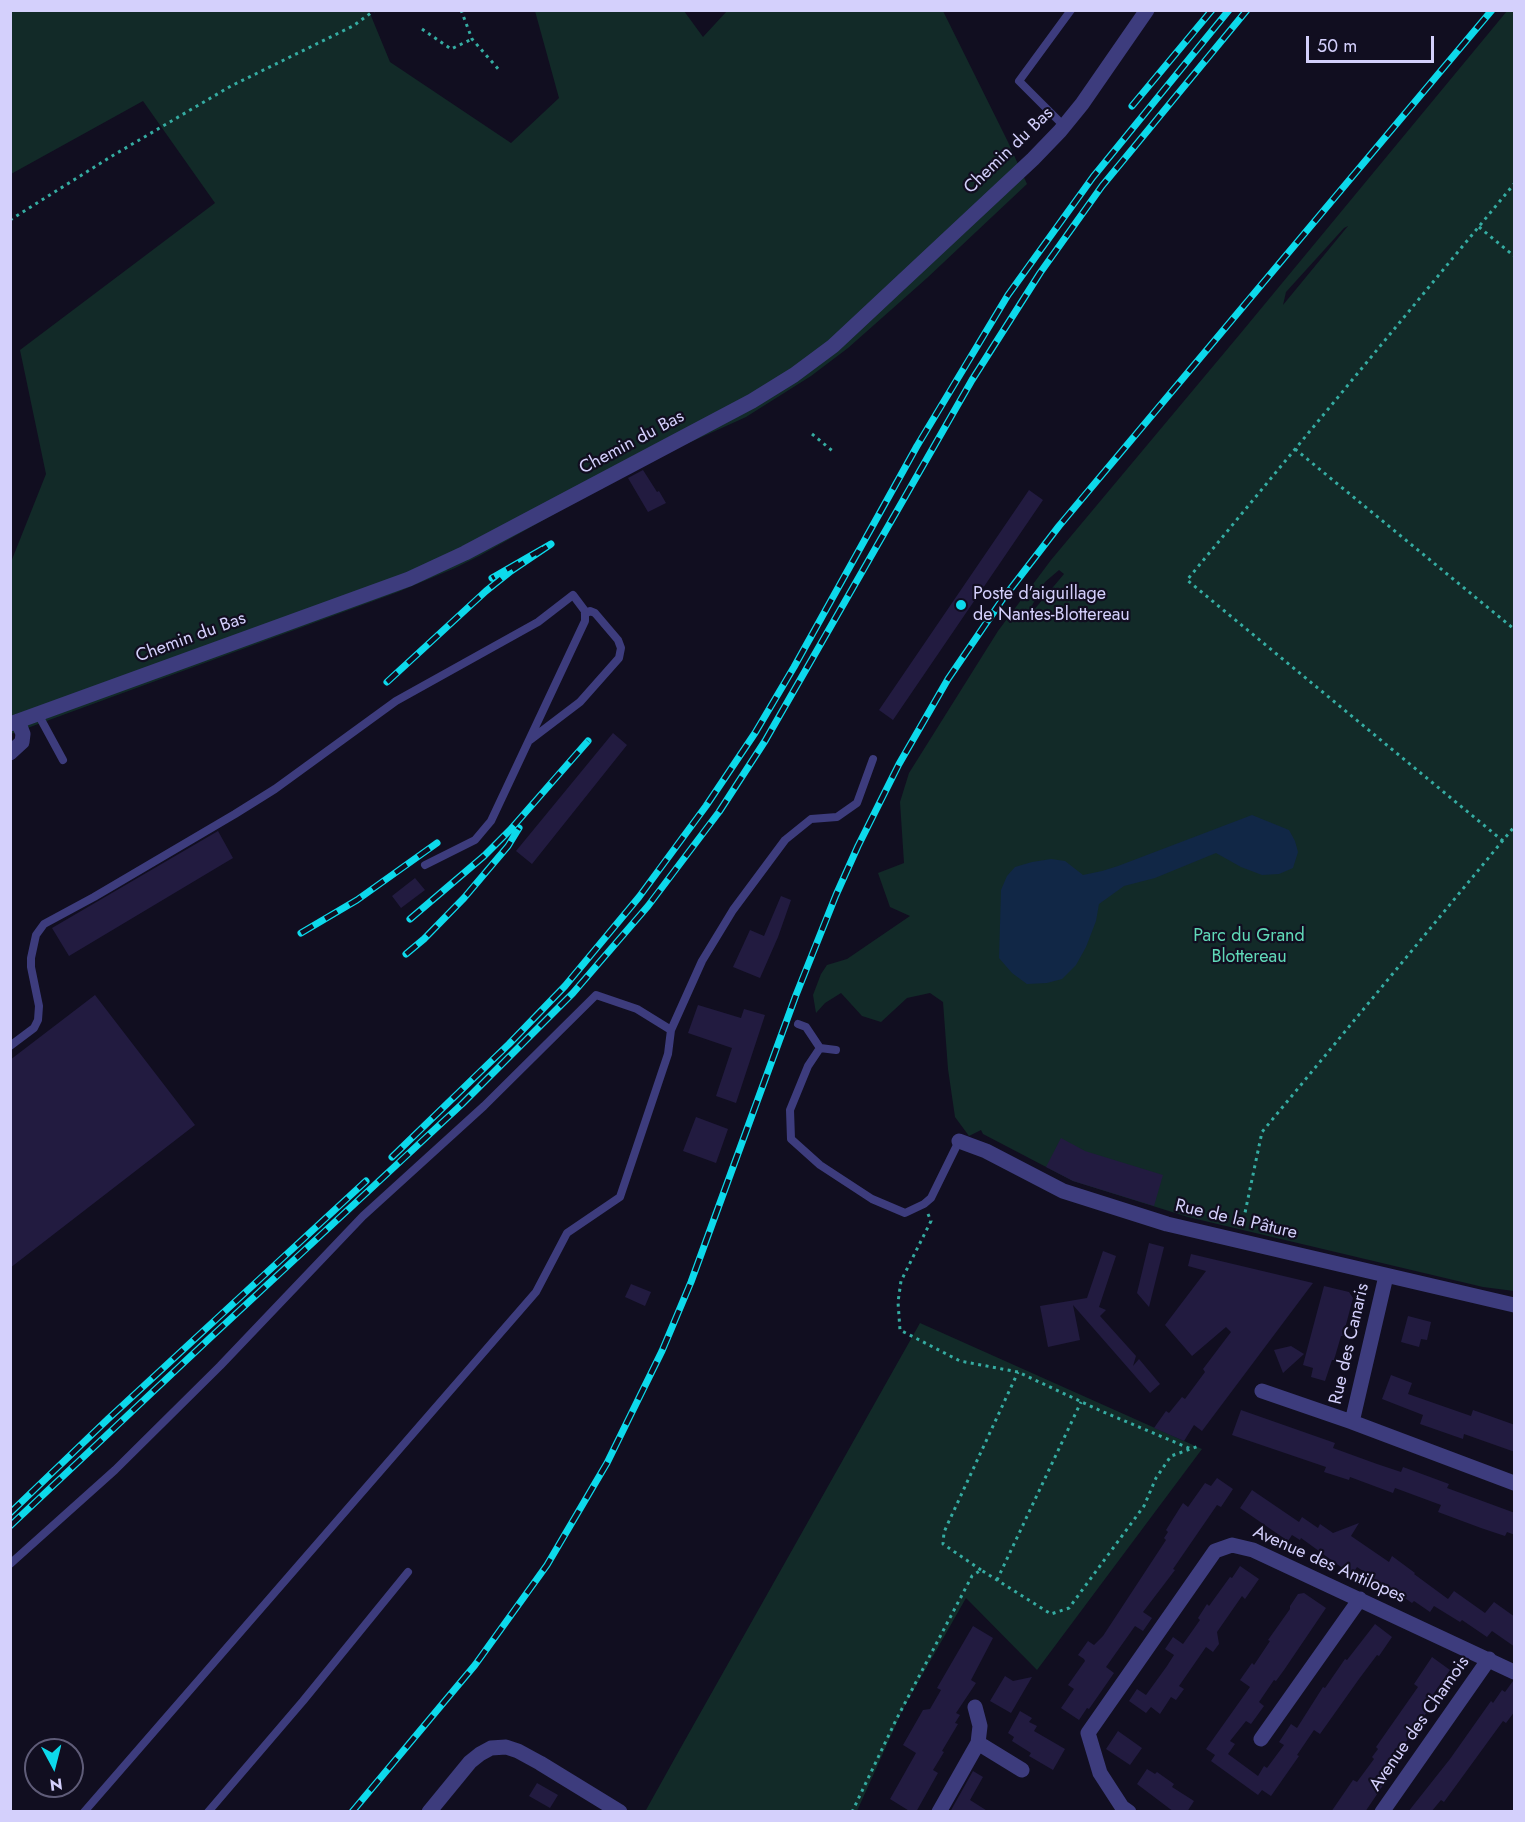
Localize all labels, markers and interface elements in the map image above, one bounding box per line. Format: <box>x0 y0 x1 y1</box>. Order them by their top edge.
scale bar <box>1309 24 1436 62</box>
text: 50 m <box>1317 33 1357 59</box>
street label: Chemin du Bas <box>960 103 1058 199</box>
street label: Chemin du Bas <box>576 406 688 480</box>
place label: Poste d’aiguillage de Nantes-Blottereau <box>973 584 1130 626</box>
marker: Poste d’aiguillage de Nantes-Blottereau <box>954 598 968 612</box>
street label: Chemin du Bas <box>133 608 249 668</box>
park label: Parc du Grand Blottereau <box>1193 926 1305 968</box>
street label: Rue de la Pâture <box>1173 1195 1299 1245</box>
street label: Rue des Canaris <box>1326 1281 1374 1407</box>
street label: Avenue des Antilopes <box>1249 1522 1409 1608</box>
street label: Avenue des Chamois <box>1365 1652 1475 1796</box>
north arrow <box>24 1738 84 1798</box>
text: N <box>48 1772 64 1797</box>

